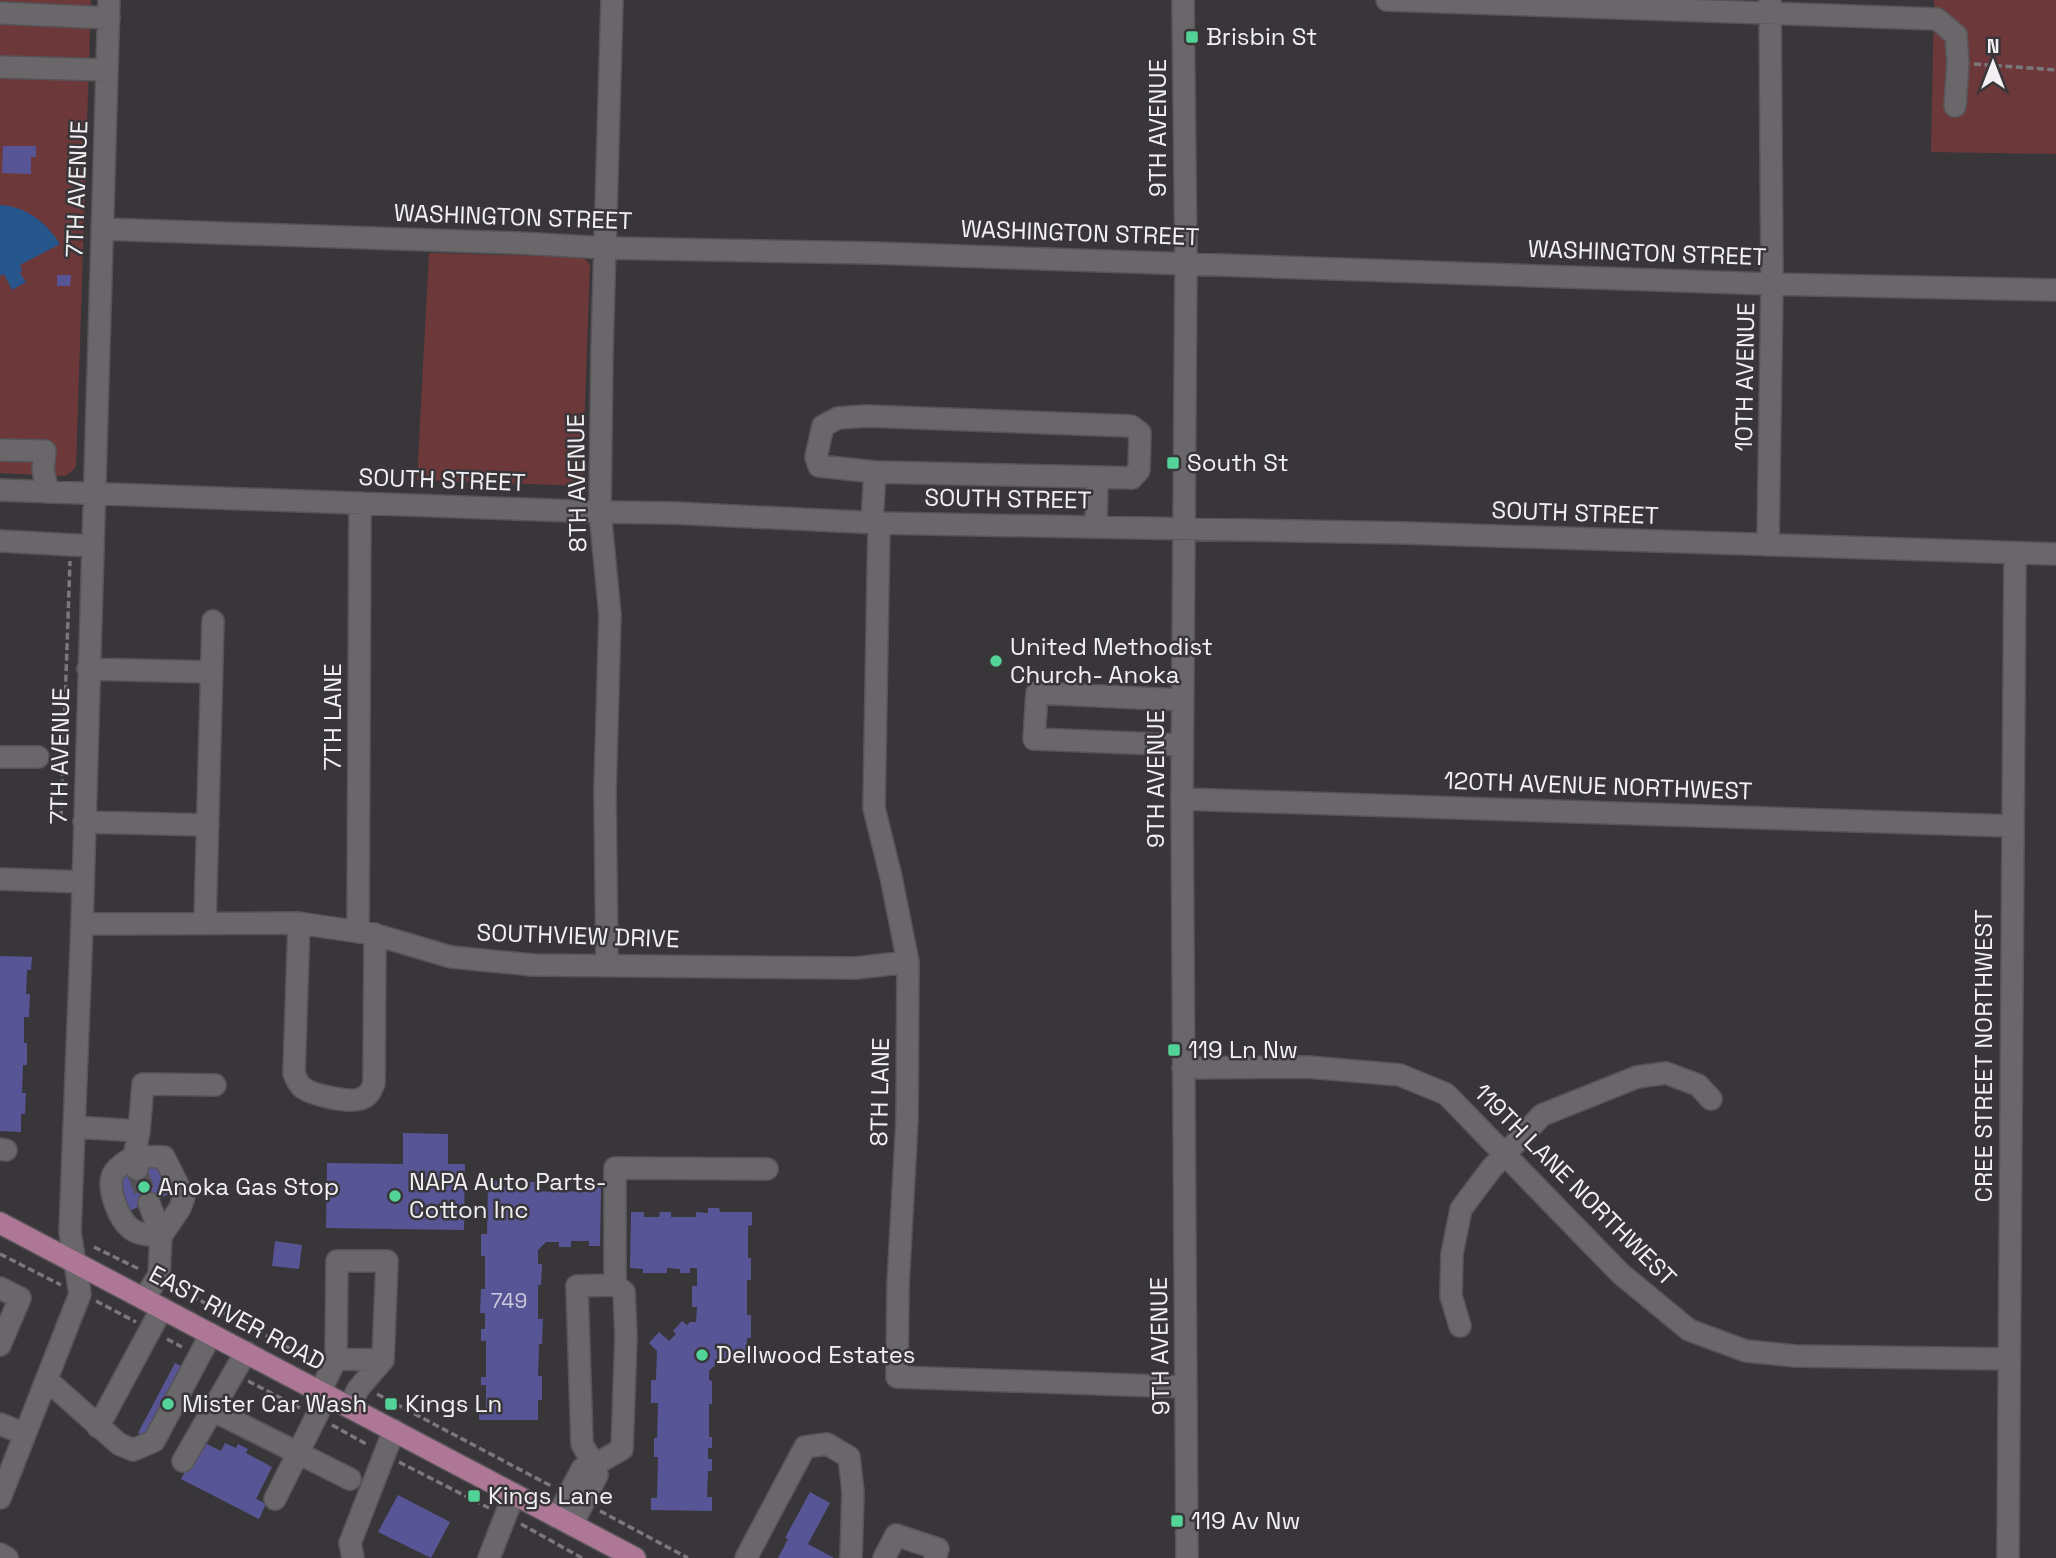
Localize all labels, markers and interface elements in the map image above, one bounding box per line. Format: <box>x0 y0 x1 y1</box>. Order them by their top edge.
place label: Brisbin St <box>1206 21 1317 52</box>
north arrow <box>1958 28 2028 98</box>
marker: Brisbin St <box>1184 29 1200 45</box>
text: N <box>1987 34 1999 59</box>
street label: 9TH AVENUE <box>1142 59 1173 197</box>
street label: 7TH AVENUE <box>59 120 94 258</box>
street label: WASHINGTON STREET <box>393 197 633 236</box>
street label: WASHINGTON STREET <box>960 213 1200 252</box>
street label: WASHINGTON STREET <box>1527 233 1767 272</box>
street label: 10TH AVENUE <box>1728 302 1761 452</box>
street label: 8TH AVENUE <box>560 414 593 552</box>
place label: South St <box>1187 447 1289 478</box>
marker: South St <box>1165 455 1181 471</box>
street label: SOUTH STREET <box>358 461 526 498</box>
street label: SOUTH STREET <box>924 482 1092 515</box>
street label: SOUTH STREET <box>1491 494 1659 531</box>
place label: United Methodist Church- Anoka <box>1010 631 1213 690</box>
marker: United Methodist Church- Anoka <box>988 653 1004 669</box>
street label: 7TH LANE <box>317 663 348 771</box>
street label: 7TH AVENUE <box>43 687 76 825</box>
street label: 9TH AVENUE <box>1140 710 1171 848</box>
street label: 120TH AVENUE NORTHWEST <box>1443 765 1753 806</box>
street label: CREE STREET NORTHWEST <box>1968 909 1999 1203</box>
street label: SOUTHVIEW DRIVE <box>476 916 680 955</box>
place label: 119 Ln Nw <box>1188 1034 1298 1065</box>
street label: 8TH LANE <box>863 1037 896 1147</box>
marker: 119 Ln Nw <box>1166 1042 1182 1058</box>
street label: 119TH LANE NORTHWEST <box>1468 1077 1683 1292</box>
place label: NAPA Auto Parts- Cotton Inc <box>409 1166 607 1225</box>
place label: Anoka Gas Stop <box>158 1171 339 1202</box>
marker: Anoka Gas Stop <box>136 1179 152 1195</box>
marker: NAPA Auto Parts- Cotton Inc <box>387 1188 403 1204</box>
street label: EAST RIVER ROAD <box>144 1258 331 1377</box>
street label: 9TH AVENUE <box>1143 1277 1176 1415</box>
house number: 749 <box>491 1287 527 1314</box>
place label: Dellwood Estates <box>716 1339 916 1370</box>
marker: Dellwood Estates <box>694 1347 710 1363</box>
place label: Mister Car Wash <box>182 1388 367 1419</box>
place label: Kings Ln <box>405 1388 502 1419</box>
marker: Mister Car Wash <box>160 1396 176 1412</box>
marker: Kings Ln <box>383 1396 399 1412</box>
place label: Kings Lane <box>488 1480 613 1511</box>
marker: Kings Lane <box>466 1488 482 1504</box>
place label: 119 Av Nw <box>1191 1505 1301 1536</box>
marker: 119 Av Nw <box>1169 1513 1185 1529</box>

